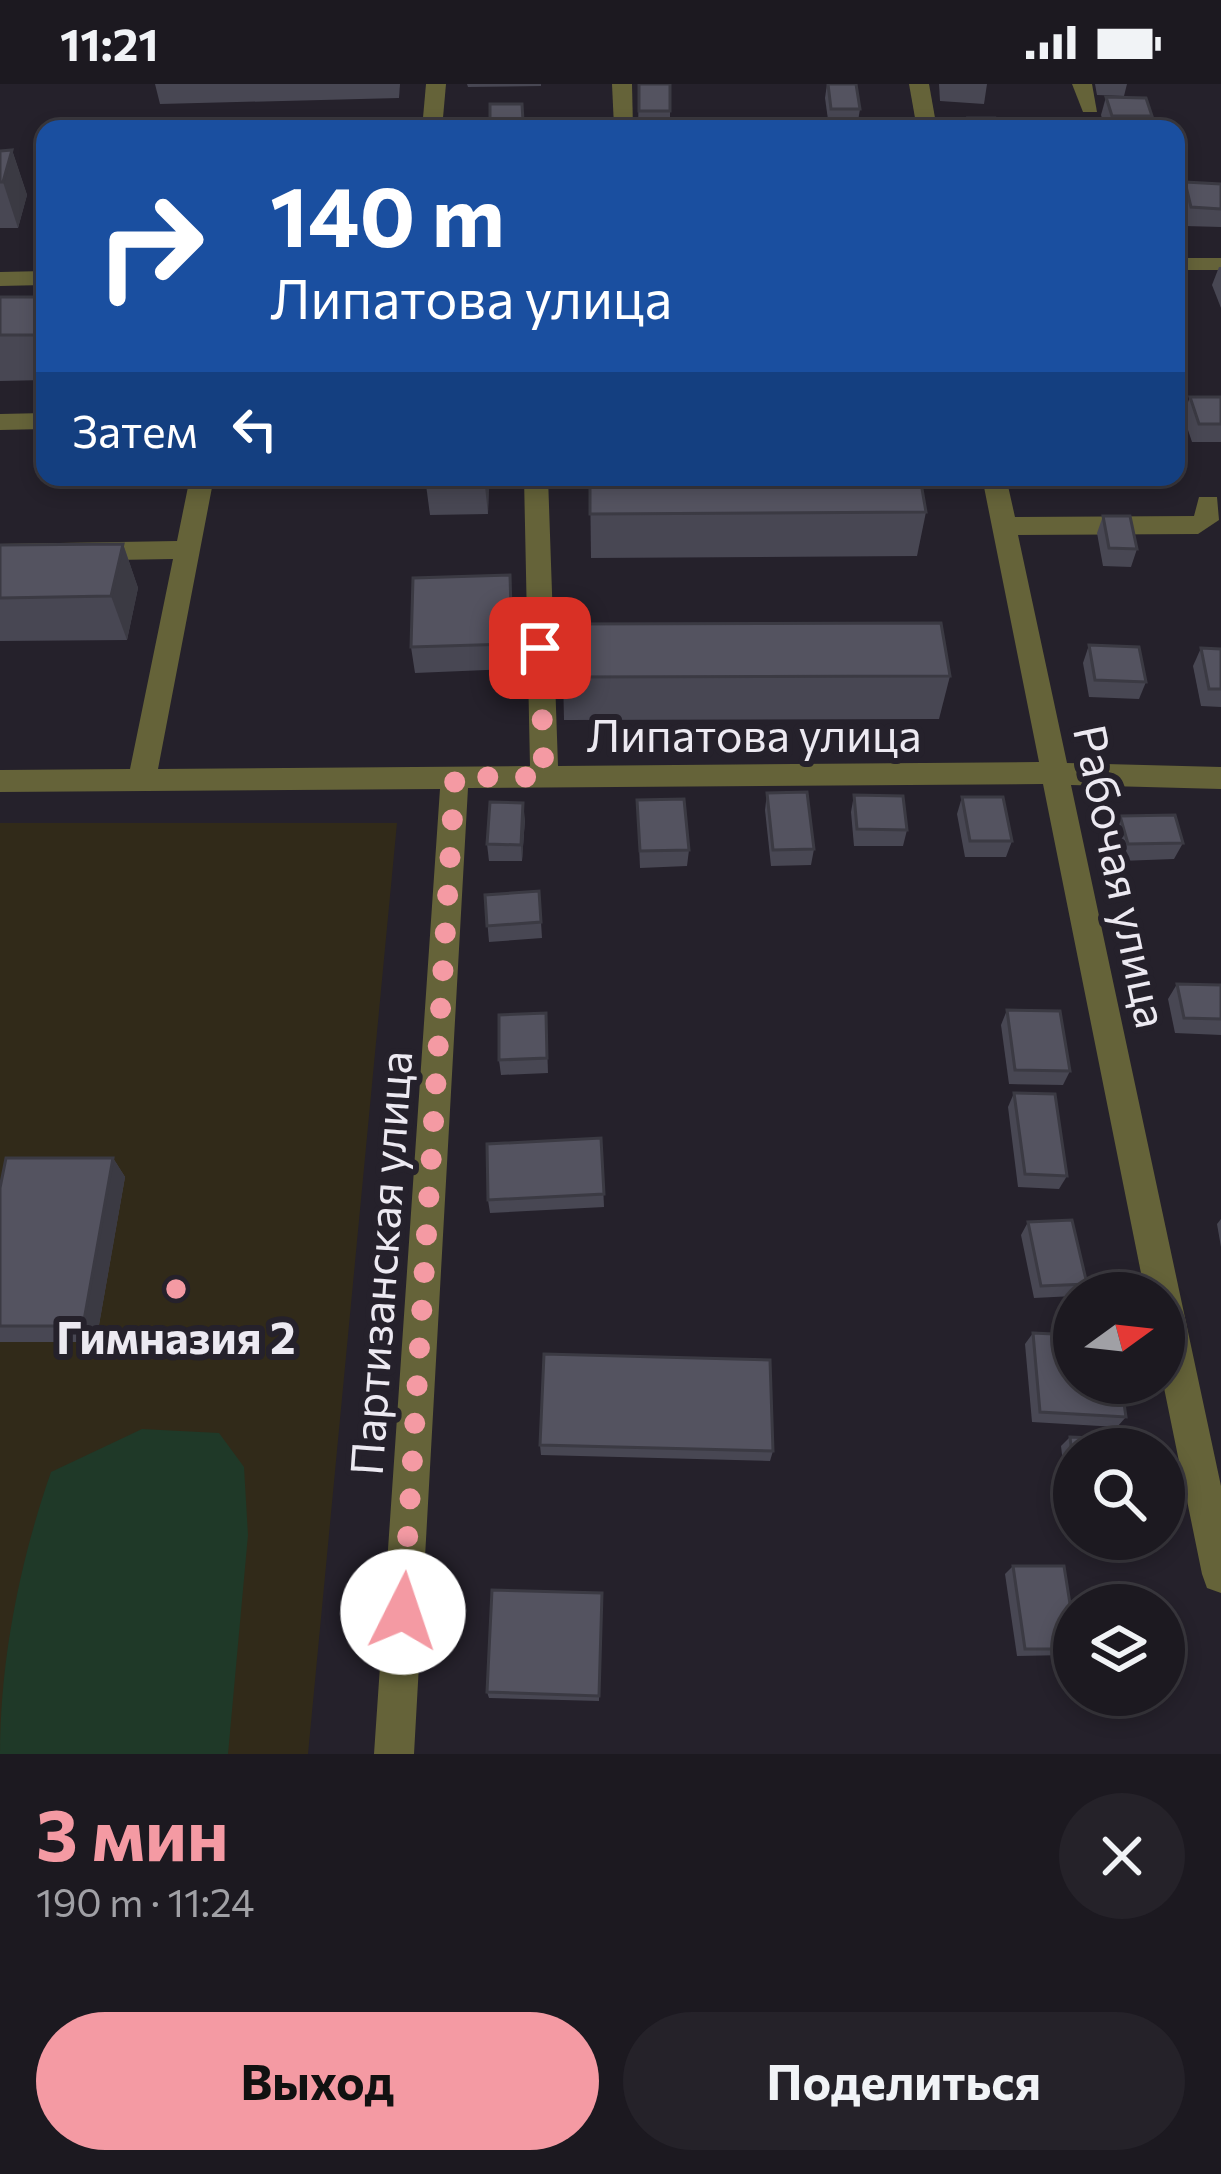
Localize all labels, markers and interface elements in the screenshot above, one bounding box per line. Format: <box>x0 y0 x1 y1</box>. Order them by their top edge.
text: 11:21 <box>60 15 159 70</box>
text: 140 m <box>270 162 505 264</box>
icon: right <box>72 168 228 324</box>
text: Липатова улица <box>270 264 672 330</box>
icon: left <box>222 396 288 462</box>
text: Затем <box>72 402 198 457</box>
pin <box>489 597 591 699</box>
icon: arrive <box>507 615 573 681</box>
street label: Липатова улица <box>586 706 922 761</box>
street label: Рабочая улица <box>1064 719 1182 1033</box>
street label: Партизанская улица <box>337 1049 421 1477</box>
north arrow <box>1053 1272 1185 1404</box>
map controls <box>1053 1272 1185 1716</box>
marker: Гимназия 2 <box>163 1276 189 1302</box>
place label: Гимназия 2 <box>56 1308 296 1363</box>
button: search <box>1053 1428 1185 1560</box>
position arrow <box>340 1549 466 1675</box>
button: layers <box>1053 1584 1185 1716</box>
text: 3 мин <box>36 1788 229 1876</box>
button: close <box>1059 1793 1185 1919</box>
text: 190 m · 11:24 <box>36 1877 254 1925</box>
button: Выход <box>36 2012 599 2150</box>
button: Поделиться <box>623 2012 1185 2150</box>

